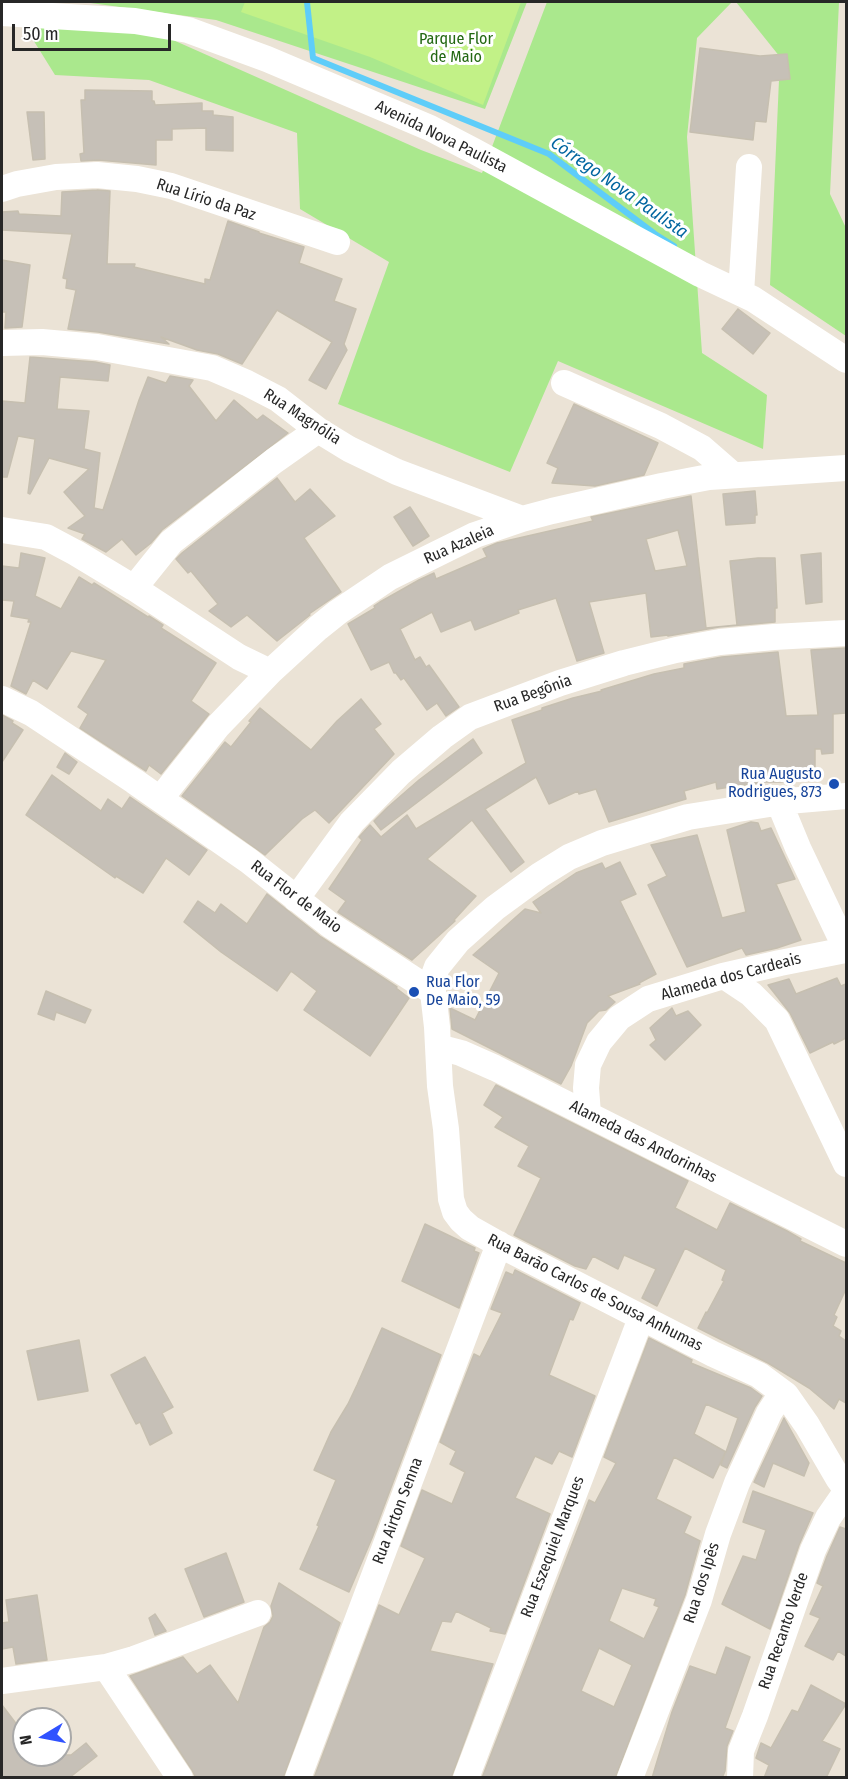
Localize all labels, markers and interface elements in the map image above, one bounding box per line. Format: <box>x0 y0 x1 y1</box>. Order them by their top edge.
scale bar <box>15 12 174 50</box>
text: 50 m <box>23 23 59 45</box>
park label: Parque Flor de Maio <box>419 30 493 68</box>
street label: Avenida Nova Paulista <box>372 97 510 177</box>
water label: Córrego Nova Paulista <box>546 133 692 243</box>
street label: Rua Lírio da Paz <box>154 175 258 225</box>
street label: Rua Magnólia <box>260 385 344 449</box>
street label: Rua Azaleia <box>421 521 497 569</box>
street label: Rua Begônia <box>492 671 574 717</box>
place label: Rua Augusto Rodrigues, 873 <box>728 765 822 803</box>
marker: Rua Augusto Rodrigues, 873 <box>827 777 841 791</box>
street label: Rua Flor de Maio <box>247 856 345 938</box>
street label: Alameda dos Cardeais <box>659 949 803 1005</box>
place label: Rua Flor De Maio, 59 <box>426 973 500 1011</box>
marker: Rua Flor De Maio, 59 <box>407 985 421 999</box>
street label: Alameda das Andorinhas <box>566 1097 720 1187</box>
street label: Rua Barão Carlos de Sousa Anhumas <box>484 1230 706 1356</box>
street label: Rua Airton Senna <box>369 1455 427 1567</box>
street label: Rua Eszequiel Marques <box>517 1474 589 1620</box>
street label: Rua dos Ipês <box>680 1540 724 1626</box>
street label: Rua Recanto Verde <box>755 1570 813 1692</box>
north arrow <box>12 1707 72 1767</box>
text: N <box>16 1733 36 1746</box>

